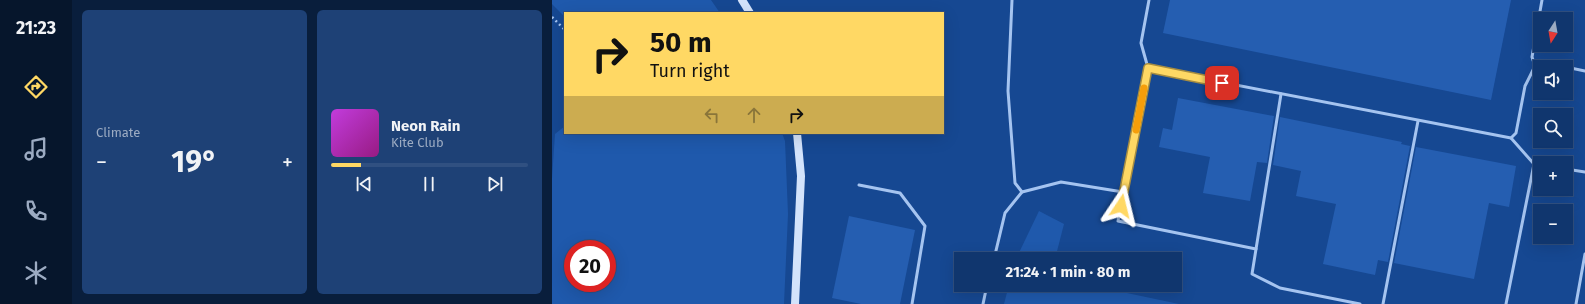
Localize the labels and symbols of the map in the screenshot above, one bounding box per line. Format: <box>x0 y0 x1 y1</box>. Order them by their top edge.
north arrow <box>1533 12 1573 52</box>
pin <box>1205 66 1239 100</box>
position arrow <box>1100 185 1142 227</box>
speed limit sign: 20 <box>564 240 616 292</box>

